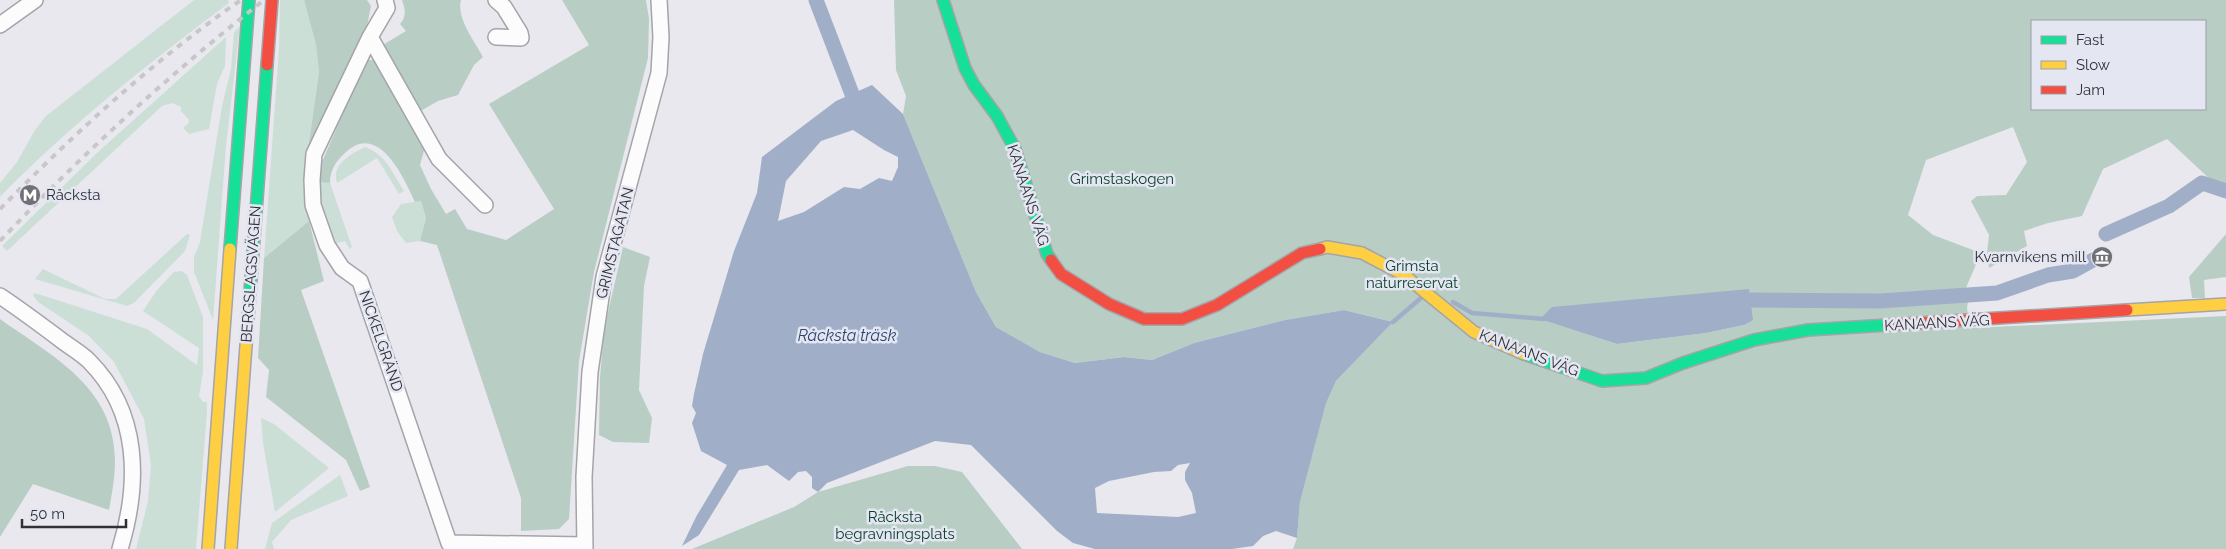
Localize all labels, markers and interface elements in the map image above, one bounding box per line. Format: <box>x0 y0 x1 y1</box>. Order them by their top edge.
legend <box>2031 20 2206 110</box>
text: Fast <box>2076 31 2104 49</box>
text: Slow <box>2076 56 2110 74</box>
text: Jam <box>2076 81 2105 99</box>
street label: KANAANS VÄG <box>1003 142 1054 248</box>
park label: Grimstaskogen <box>1070 170 1174 188</box>
metro station icon: Råcksta <box>18 183 42 207</box>
street label: GRIMSTAGATAN <box>592 185 638 301</box>
place label: Råcksta <box>46 186 101 204</box>
street label: BERGSLAGSVÄGEN <box>236 205 265 343</box>
museum icon: Kvarnvikens mill <box>2090 245 2114 269</box>
place label: Kvarnvikens mill <box>1974 248 2087 266</box>
park label: Grimsta naturreservat <box>1366 257 1458 292</box>
street label: NICKELGRÄND <box>355 288 408 394</box>
street label: KANAANS VÄG <box>1884 310 1990 335</box>
street label: KANAANS VÄG <box>1477 325 1582 380</box>
water label: Råcksta träsk <box>798 326 897 345</box>
scale bar <box>22 496 126 528</box>
text: 50 m <box>30 505 65 523</box>
park label: Råcksta begravningsplats <box>835 508 955 543</box>

